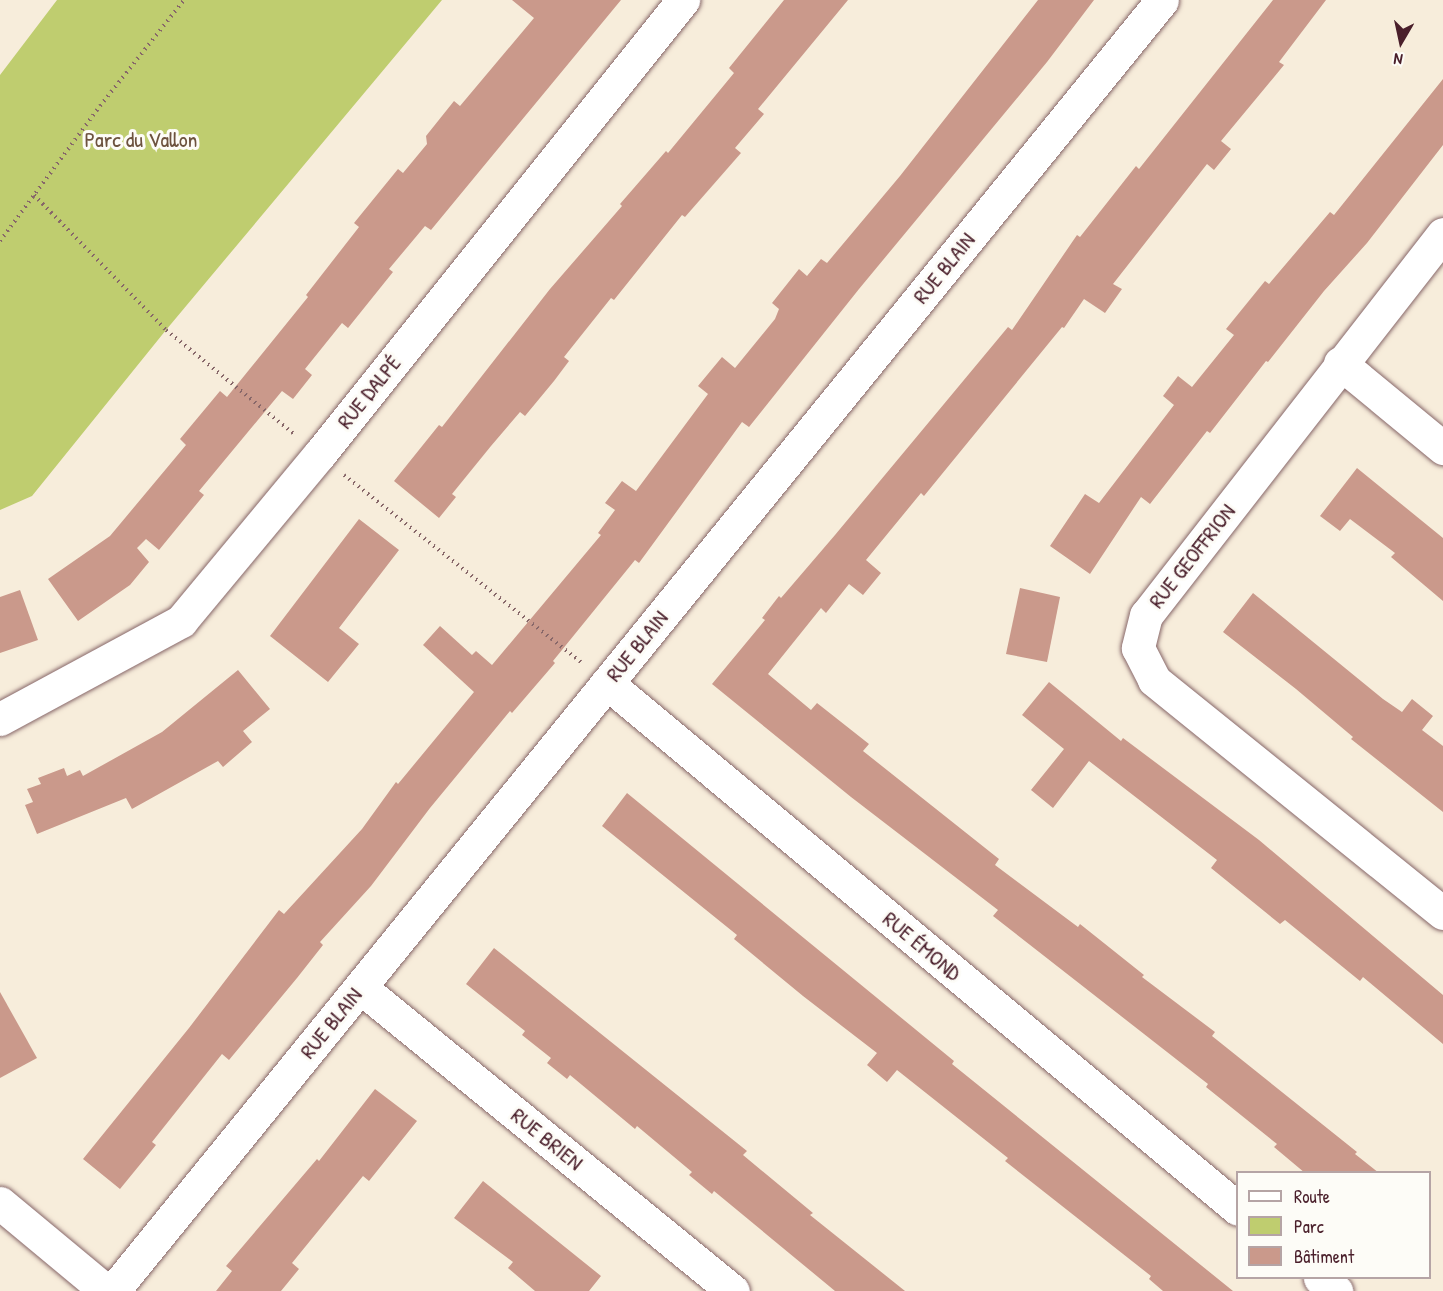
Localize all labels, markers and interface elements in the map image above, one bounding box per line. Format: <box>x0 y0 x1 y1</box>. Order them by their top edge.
north arrow <box>1371 12 1431 72</box>
text: N <box>1392 48 1404 71</box>
park label: Parc du Vallon <box>85 127 197 153</box>
street label: RUE BLAIN <box>907 227 981 309</box>
street label: RUE DALPÉ <box>332 350 406 434</box>
street label: RUE GEOFFRION <box>1143 499 1241 613</box>
street label: RUE BLAIN <box>600 605 674 687</box>
street label: RUE ÉMOND <box>877 906 967 986</box>
street label: RUE BLAIN <box>294 982 368 1064</box>
street label: RUE BRIEN <box>506 1102 588 1176</box>
legend <box>1236 1171 1431 1279</box>
text: Route <box>1294 1184 1330 1209</box>
text: Parc <box>1294 1214 1324 1239</box>
text: Bâtiment <box>1294 1244 1354 1269</box>

